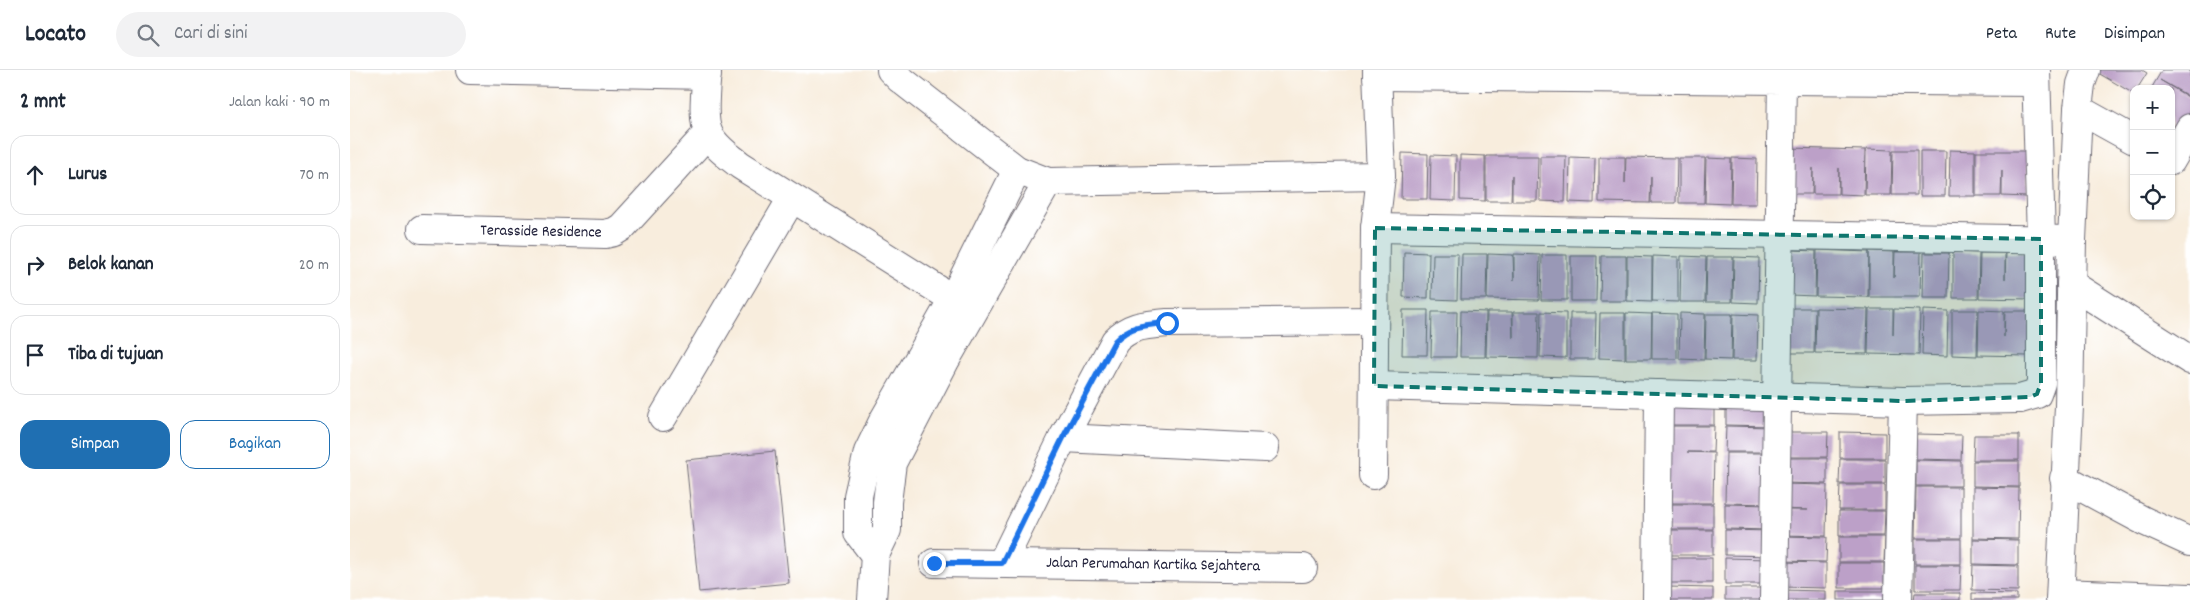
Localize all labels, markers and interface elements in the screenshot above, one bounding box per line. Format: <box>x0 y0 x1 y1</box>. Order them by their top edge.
search box <box>116 12 466 57</box>
text: Locato <box>25 18 86 52</box>
icon: search <box>134 21 162 49</box>
text: Cari di sini <box>174 21 248 48</box>
text: Peta <box>1986 22 2017 47</box>
text: Rute <box>2045 22 2076 47</box>
text: Disimpan <box>2104 22 2165 47</box>
map controls <box>2130 85 2175 220</box>
button: + <box>2130 85 2175 130</box>
text: 2 mnt <box>20 88 66 118</box>
text: Jalan kaki · 90 m <box>229 91 330 114</box>
button: − <box>2130 130 2175 175</box>
icon: ahead <box>21 161 49 189</box>
text: Lurus <box>68 162 107 189</box>
text: 70 m <box>299 164 329 187</box>
button: locate <box>2130 175 2175 220</box>
street label: Terasside Residence <box>480 219 602 245</box>
icon: right <box>21 251 49 279</box>
text: Belok kanan <box>68 252 154 279</box>
text: 20 m <box>299 254 329 277</box>
route start <box>1156 312 1179 335</box>
icon: arrive <box>21 341 49 369</box>
text: Tiba di tujuan <box>68 342 163 369</box>
button: Simpan <box>20 420 170 469</box>
button: Bagikan <box>180 420 330 469</box>
route end <box>923 552 946 575</box>
street label: Jalan Perumahan Kartika Sejahtera <box>1046 552 1261 578</box>

